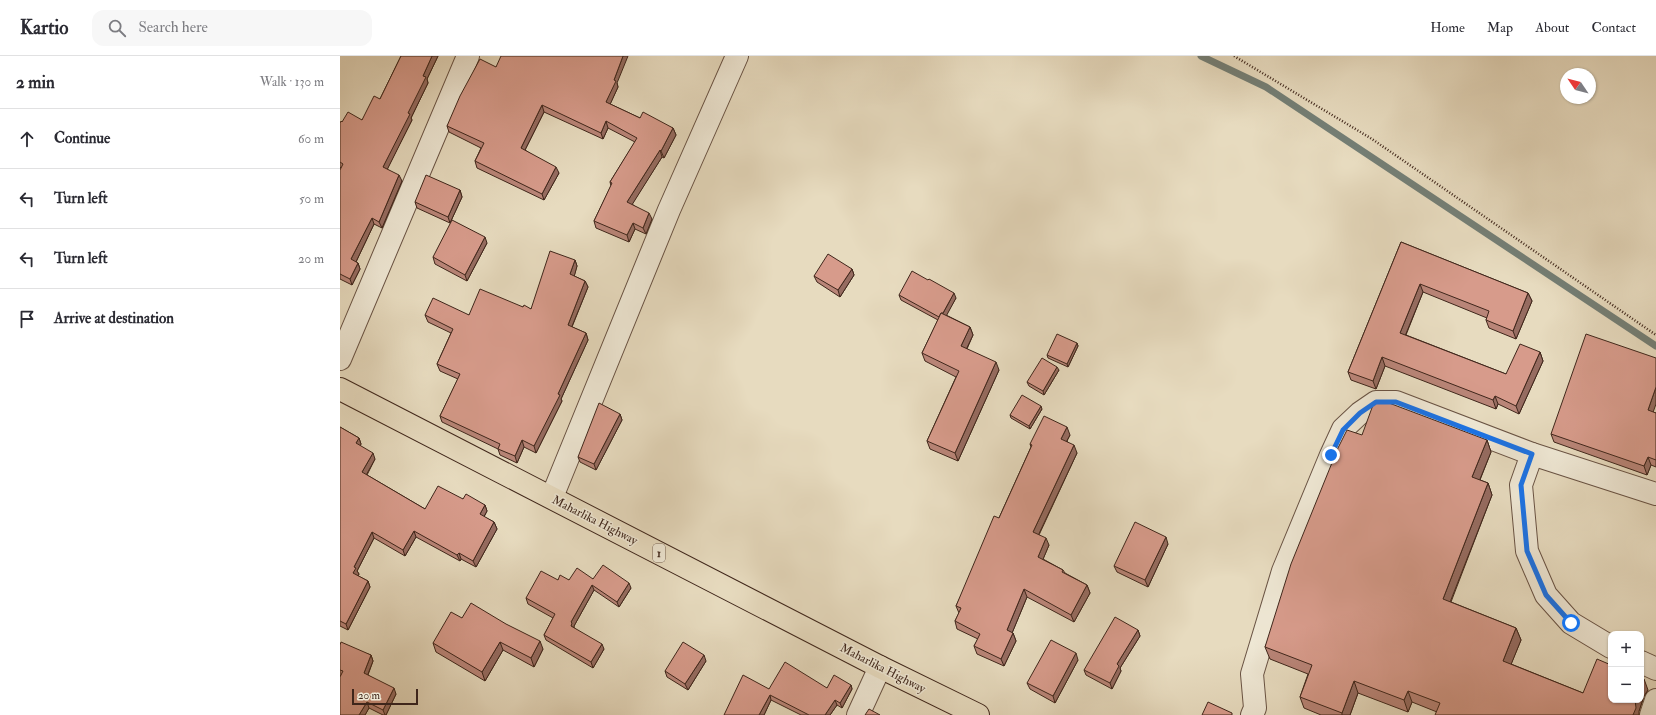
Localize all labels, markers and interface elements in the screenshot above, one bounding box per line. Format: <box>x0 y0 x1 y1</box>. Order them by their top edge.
search box <box>92 10 372 46</box>
text: Kartio <box>20 16 68 40</box>
icon: search <box>106 17 128 39</box>
text: Search here <box>138 18 208 37</box>
text: Home <box>1430 19 1465 36</box>
text: Map <box>1487 19 1513 36</box>
text: About <box>1535 19 1569 36</box>
text: Contact <box>1591 19 1636 36</box>
north arrow <box>1560 68 1596 104</box>
text: 2 min <box>16 72 55 93</box>
text: Walk · 130 m <box>260 74 324 90</box>
icon: ahead <box>16 128 38 150</box>
text: Continue <box>54 129 110 148</box>
text: 60 m <box>298 131 324 147</box>
icon: left <box>16 188 38 210</box>
text: Turn left <box>54 189 108 208</box>
text: 50 m <box>299 191 324 207</box>
icon: left <box>16 248 38 270</box>
text: Turn left <box>54 249 108 268</box>
text: 20 m <box>298 251 324 267</box>
icon: arrive <box>16 308 38 330</box>
text: Arrive at destination <box>54 309 174 328</box>
route end <box>1322 446 1340 464</box>
street label: Maharlika Highway <box>549 492 641 549</box>
road number: 1 <box>653 544 665 562</box>
route start <box>1562 614 1580 632</box>
map controls <box>1608 631 1644 703</box>
button: + <box>1608 631 1644 667</box>
street label: Maharlika Highway <box>837 640 929 697</box>
button: − <box>1608 667 1644 703</box>
scale bar <box>352 687 418 706</box>
text: 20 m <box>358 689 380 702</box>

